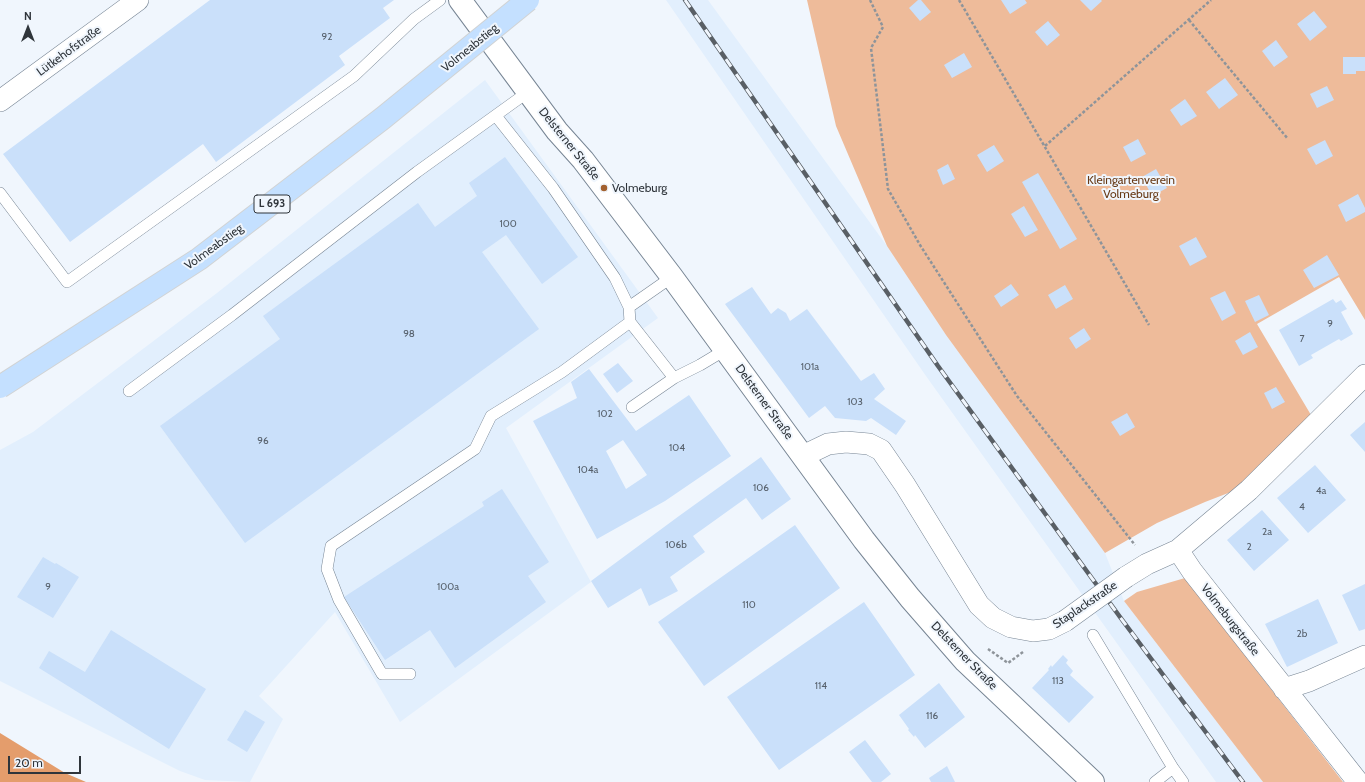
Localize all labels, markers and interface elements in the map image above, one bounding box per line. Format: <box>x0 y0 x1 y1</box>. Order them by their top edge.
north arrow <box>8 8 48 48</box>
text: N <box>24 9 32 23</box>
street label: Volmeabstieg <box>439 21 501 75</box>
street label: Lütkehofstraße <box>34 23 104 79</box>
house number: 92 <box>322 31 332 43</box>
street label: Delsterner Straße <box>535 105 603 183</box>
park label: Kleingartenverein Volmeburg <box>1087 173 1175 201</box>
place label: Volmeburg <box>612 181 667 195</box>
marker: Volmeburg <box>599 183 609 193</box>
road number: L 693 <box>254 195 290 213</box>
house number: 100 <box>499 218 517 230</box>
street label: Volmeabstieg <box>182 221 246 273</box>
house number: 9 <box>1327 318 1333 330</box>
house number: 98 <box>403 328 415 340</box>
house number: 7 <box>1299 333 1305 345</box>
house number: 101a <box>801 361 819 373</box>
street label: Delsterner Straße <box>732 362 796 442</box>
house number: 103 <box>847 396 863 408</box>
house number: 102 <box>597 408 613 420</box>
house number: 96 <box>257 435 269 447</box>
house number: 104 <box>669 442 685 454</box>
house number: 104a <box>578 464 598 476</box>
house number: 106 <box>753 482 769 494</box>
house number: 4a <box>1316 485 1326 497</box>
house number: 4 <box>1299 501 1305 513</box>
house number: 2a <box>1262 526 1272 538</box>
house number: 106b <box>665 539 687 551</box>
house number: 2 <box>1246 541 1252 553</box>
street label: Staplackstraße <box>1050 578 1120 632</box>
house number: 9 <box>45 581 51 593</box>
house number: 100a <box>437 581 459 593</box>
street label: Volmeburgstraße <box>1198 581 1262 659</box>
house number: 110 <box>742 599 756 611</box>
street label: Delsterner Straße <box>928 619 1000 693</box>
house number: 2b <box>1297 628 1307 640</box>
house number: 113 <box>1052 675 1064 687</box>
house number: 114 <box>815 680 827 692</box>
house number: 116 <box>926 710 938 722</box>
scale bar <box>10 748 83 774</box>
text: 20 m <box>15 755 43 770</box>

